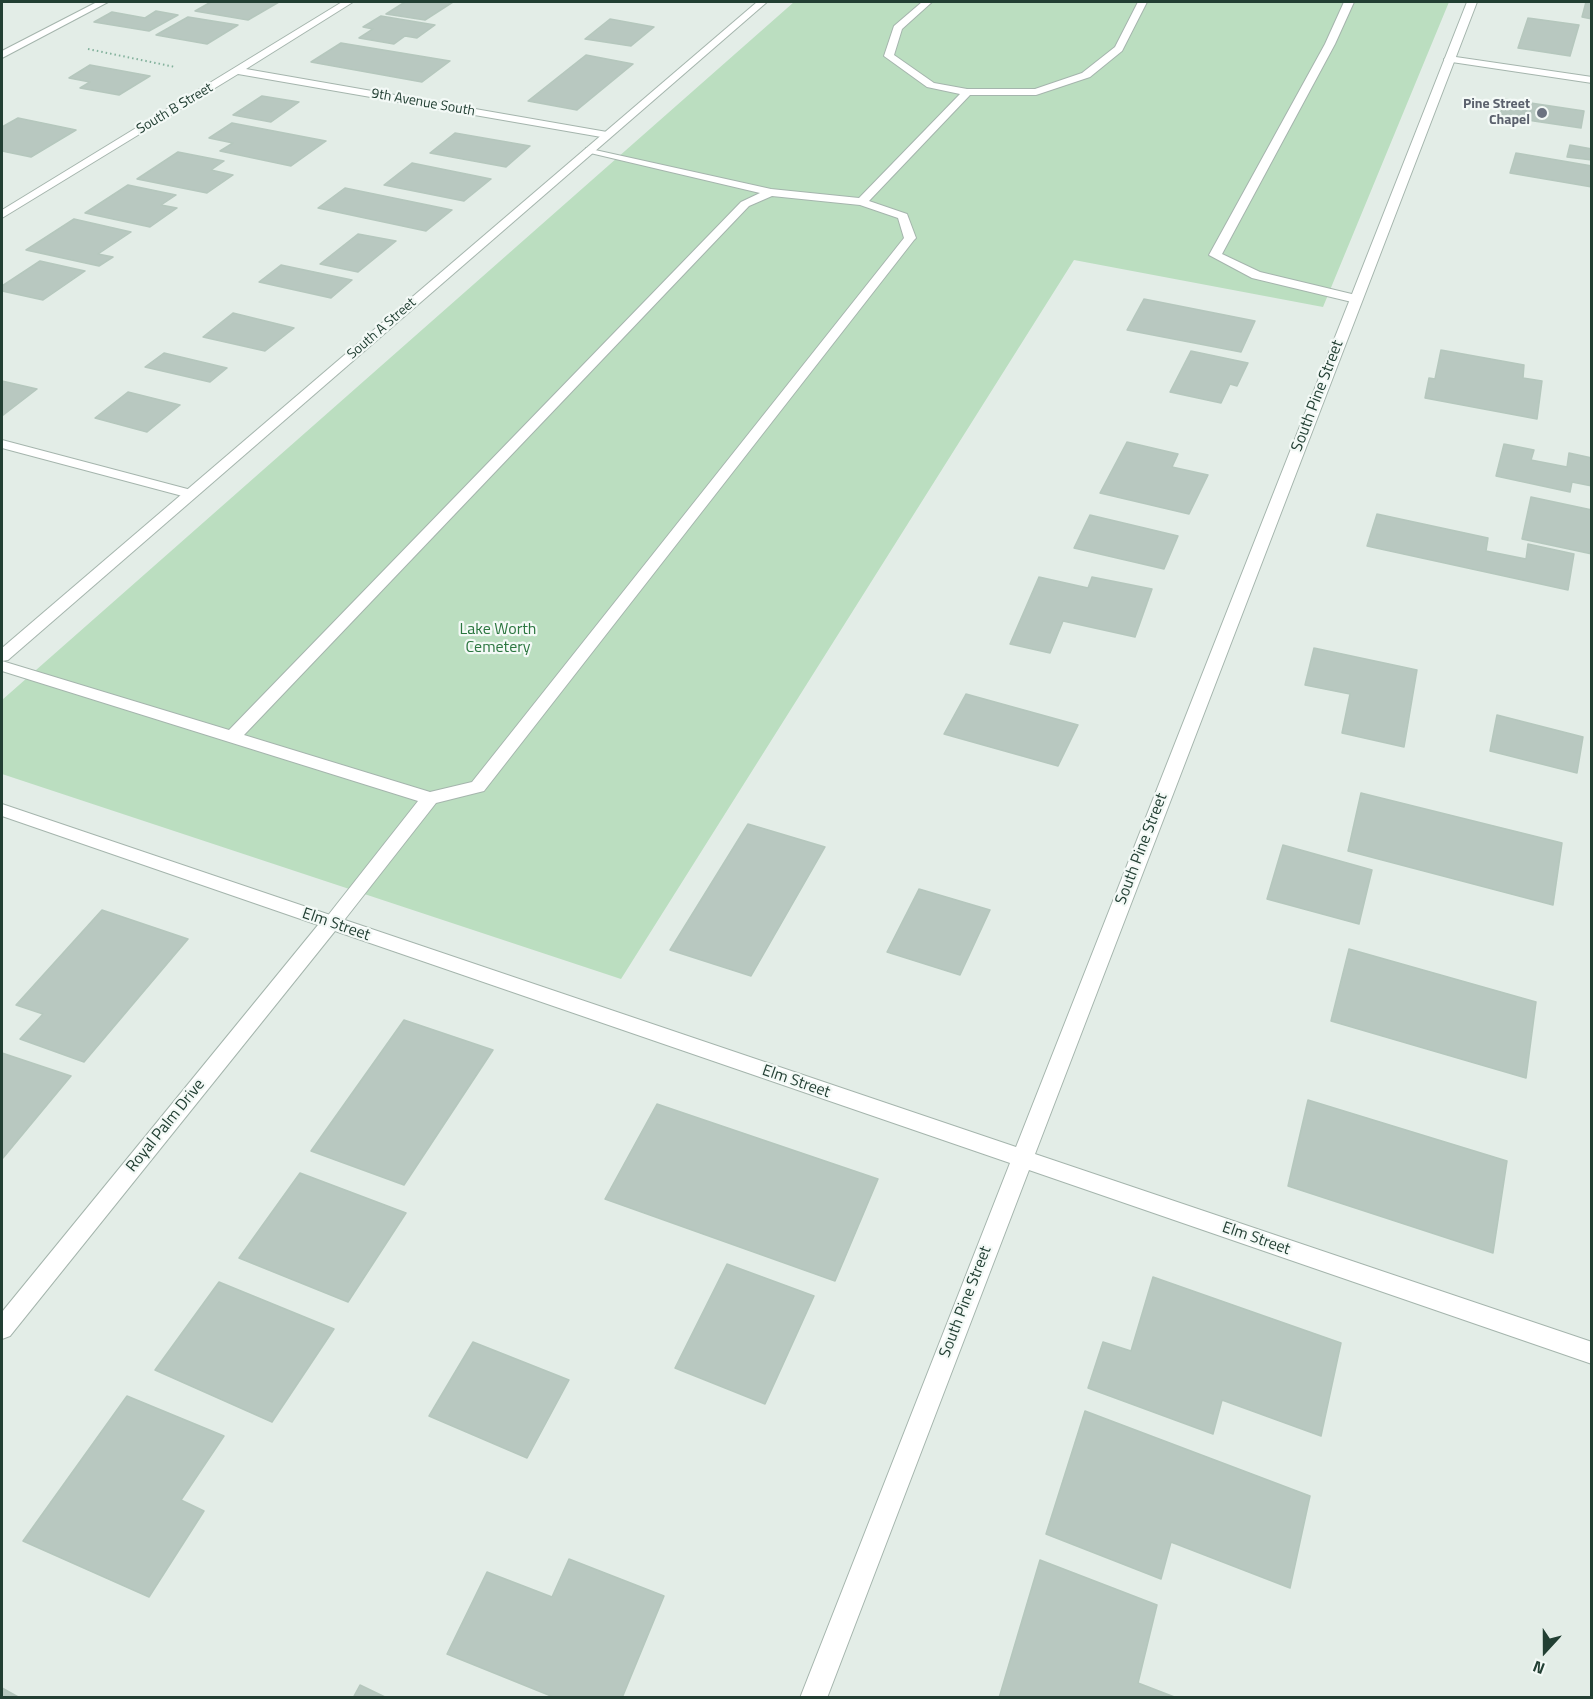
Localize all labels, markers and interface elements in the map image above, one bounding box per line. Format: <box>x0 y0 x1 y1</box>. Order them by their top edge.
street label: South B Street <box>134 80 216 138</box>
street label: 9th Avenue South <box>370 86 476 120</box>
place label: Pine Street Chapel <box>1463 97 1530 130</box>
marker: Pine Street Chapel <box>1535 106 1549 120</box>
street label: South A Street <box>344 295 420 363</box>
street label: South Pine Street <box>1288 338 1348 454</box>
park label: Lake Worth Cemetery <box>460 620 536 658</box>
street label: South Pine Street <box>1112 791 1172 907</box>
street label: Elm Street <box>299 904 373 946</box>
street label: Elm Street <box>759 1061 833 1103</box>
street label: Royal Palm Drive <box>123 1076 209 1176</box>
street label: Elm Street <box>1219 1218 1293 1260</box>
street label: South Pine Street <box>936 1244 996 1360</box>
north arrow <box>1515 1621 1575 1681</box>
text: N <box>1529 1655 1548 1681</box>

